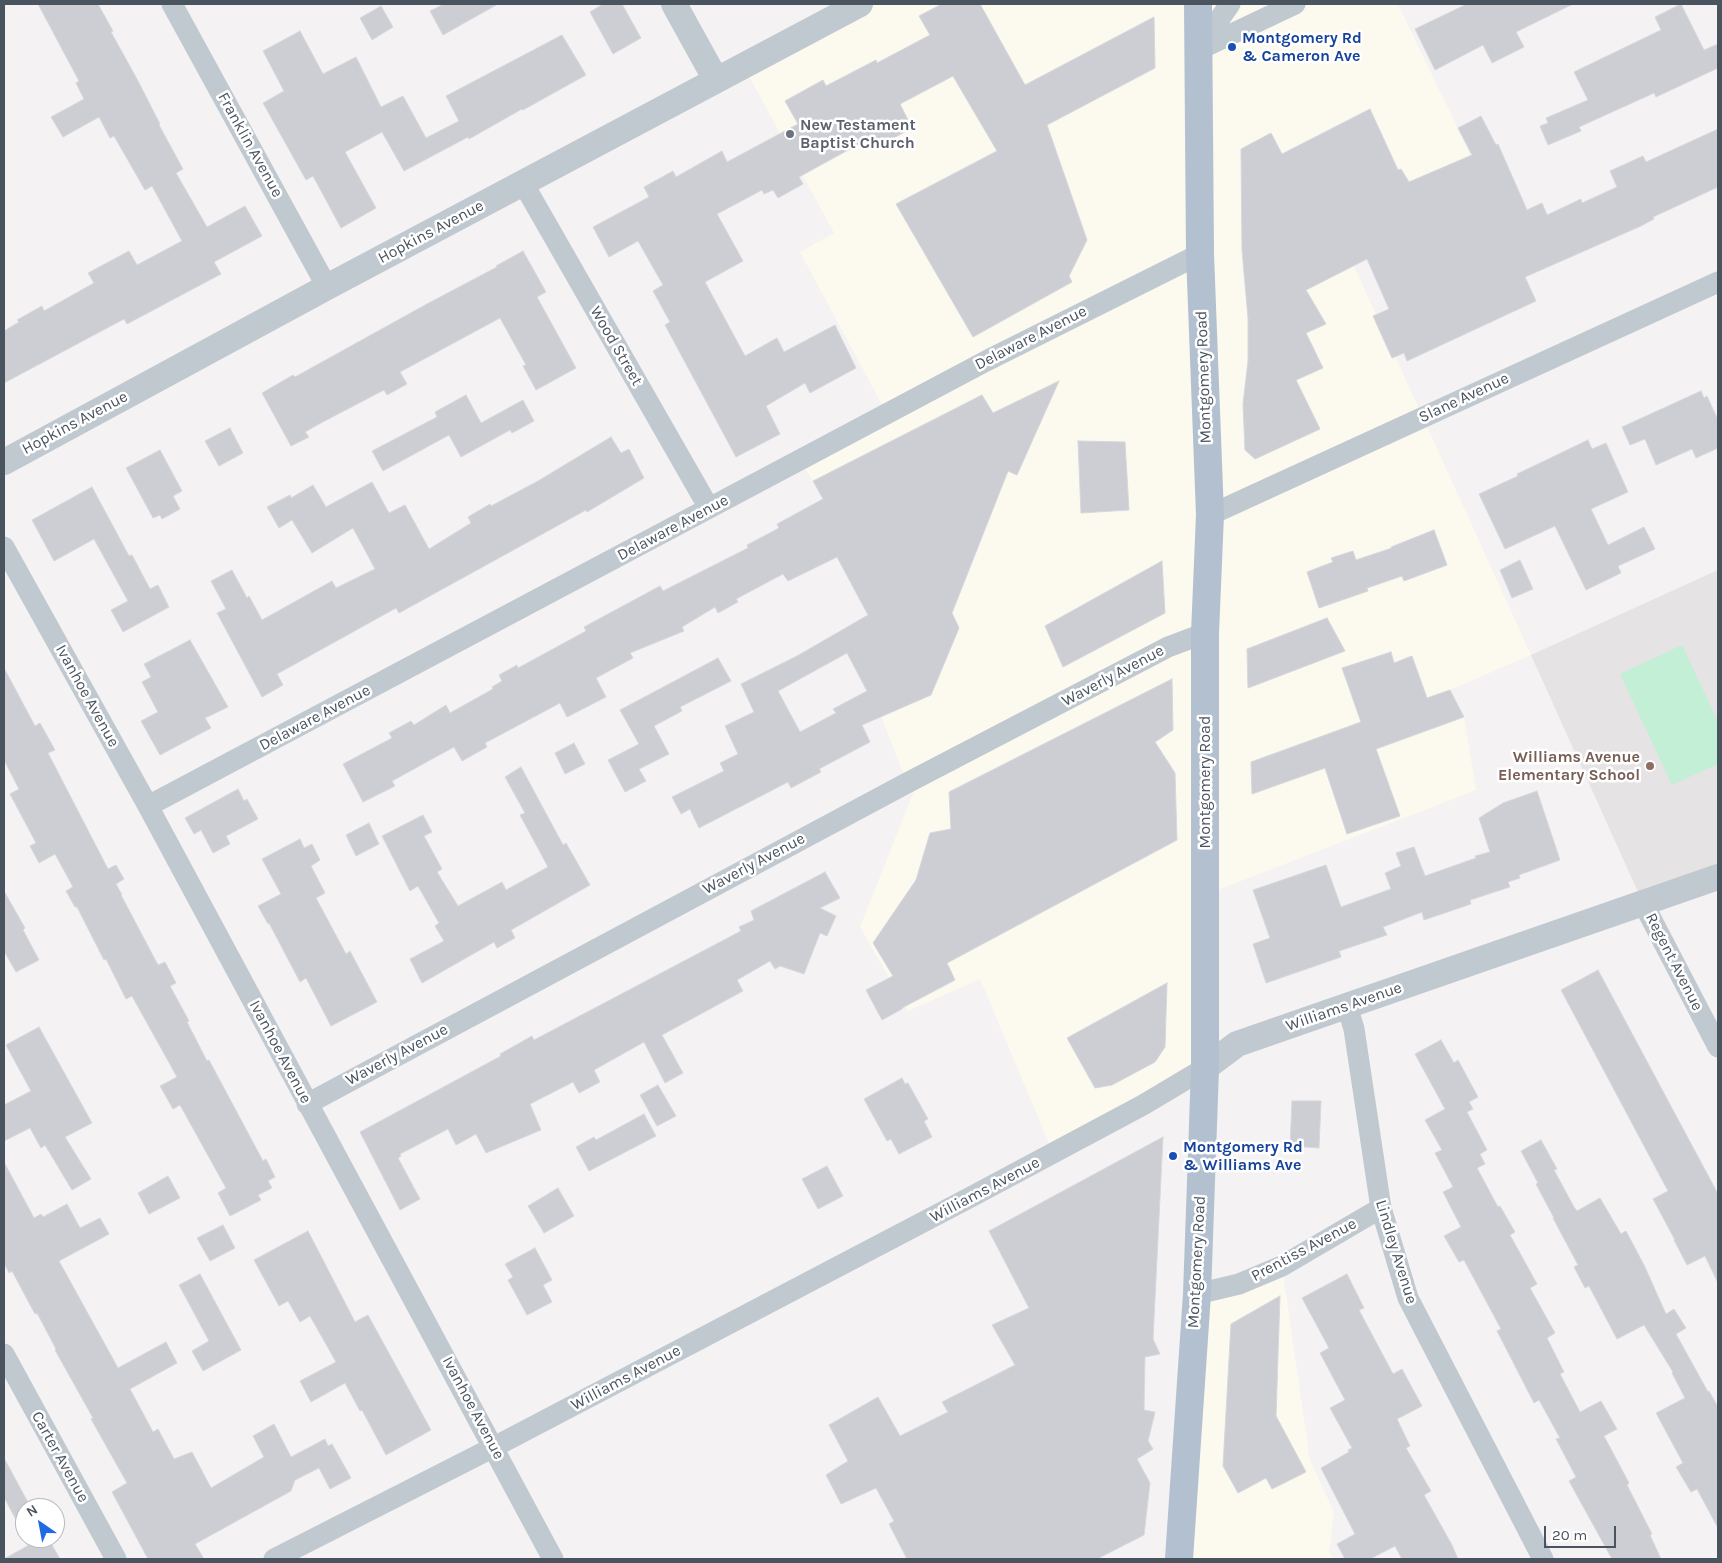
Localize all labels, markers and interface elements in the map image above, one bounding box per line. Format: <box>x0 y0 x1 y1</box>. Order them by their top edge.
place label: Montgomery Rd & Cameron Ave <box>1242 28 1362 66</box>
marker: Montgomery Rd & Cameron Ave <box>1226 41 1238 53</box>
street label: Franklin Avenue <box>213 89 287 201</box>
place label: New Testament Baptist Church <box>800 115 916 153</box>
marker: New Testament Baptist Church <box>784 128 796 140</box>
street label: Hopkins Avenue <box>375 196 487 268</box>
street label: Delaware Avenue <box>972 302 1090 374</box>
street label: Wood Street <box>586 303 646 389</box>
street label: Montgomery Road <box>1192 310 1216 444</box>
street label: Slane Avenue <box>1416 369 1512 427</box>
street label: Hopkins Avenue <box>19 387 131 459</box>
street label: Delaware Avenue <box>614 491 732 565</box>
street label: Ivanhoe Avenue <box>51 641 123 751</box>
street label: Waverly Avenue <box>1059 641 1167 711</box>
street label: Delaware Avenue <box>256 681 374 755</box>
street label: Montgomery Road <box>1195 716 1215 848</box>
place label: Williams Avenue Elementary School <box>1498 747 1640 785</box>
marker: Williams Avenue Elementary School <box>1644 760 1656 772</box>
street label: Waverly Avenue <box>700 829 808 899</box>
street label: Regent Avenue <box>1641 910 1707 1014</box>
street label: Williams Avenue <box>1283 978 1405 1036</box>
street label: Ivanhoe Avenue <box>245 997 315 1107</box>
street label: Waverly Avenue <box>343 1020 451 1090</box>
place label: Montgomery Rd & Williams Ave <box>1183 1137 1303 1175</box>
marker: Montgomery Rd & Williams Ave <box>1167 1150 1179 1162</box>
street label: Williams Avenue <box>927 1153 1043 1227</box>
street label: Montgomery Road <box>1184 1195 1210 1329</box>
street label: Lindley Avenue <box>1371 1198 1421 1306</box>
street label: Prentiss Avenue <box>1248 1214 1360 1286</box>
street label: Williams Avenue <box>568 1341 684 1415</box>
street label: Ivanhoe Avenue <box>438 1353 508 1463</box>
street label: Carter Avenue <box>27 1408 93 1506</box>
north arrow <box>15 1498 65 1548</box>
text: N <box>23 1501 41 1521</box>
scale bar <box>1547 1516 1620 1548</box>
text: 20 m <box>1552 1526 1587 1544</box>

